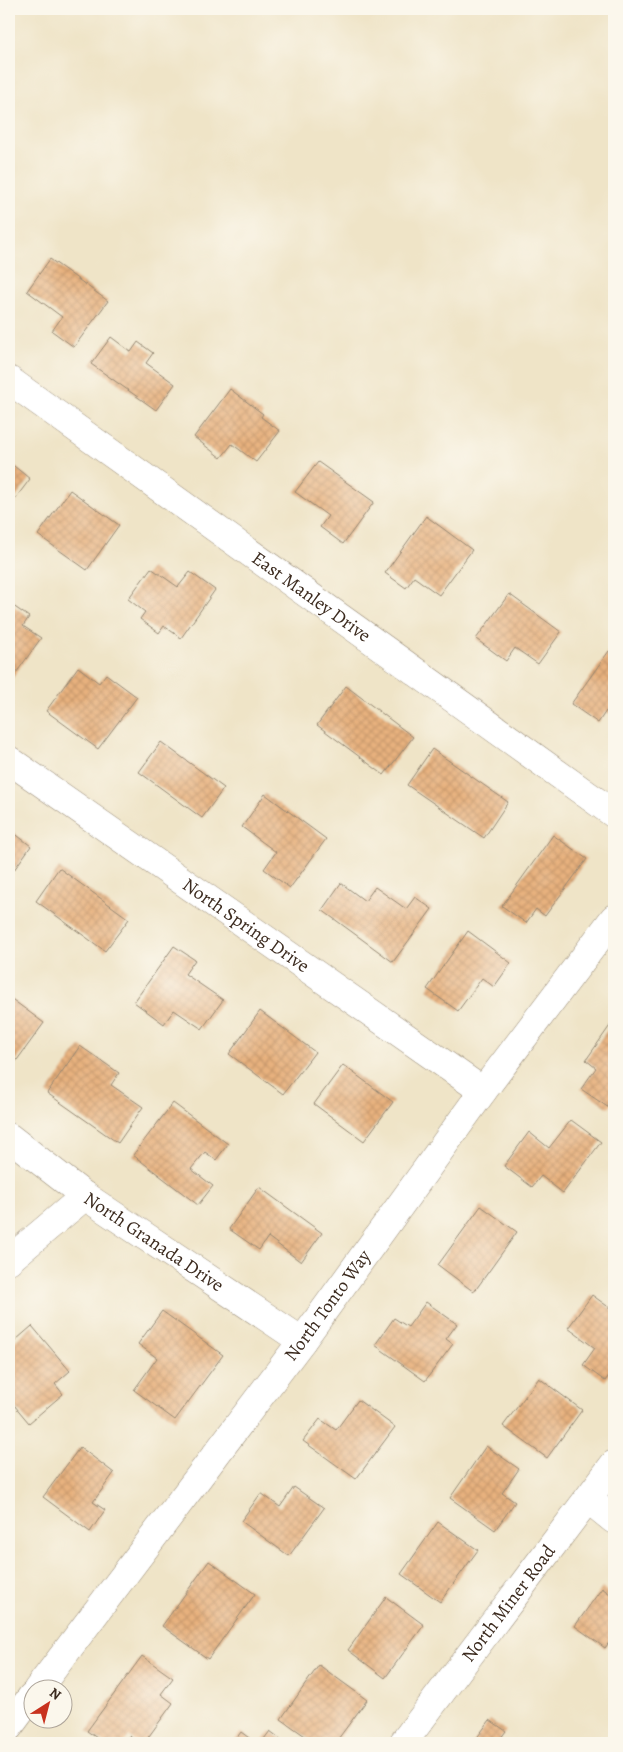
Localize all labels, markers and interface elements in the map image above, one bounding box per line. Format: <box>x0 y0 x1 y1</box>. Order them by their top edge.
street label: East Manley Drive <box>247 545 376 648</box>
street label: North Spring Drive <box>177 872 315 979</box>
street label: North Granada Drive <box>79 1186 229 1298</box>
street label: North Tonto Way <box>278 1244 377 1367</box>
street label: North Miner Road <box>456 1539 562 1668</box>
north arrow <box>22 1680 72 1730</box>
text: N <box>46 1683 65 1705</box>

